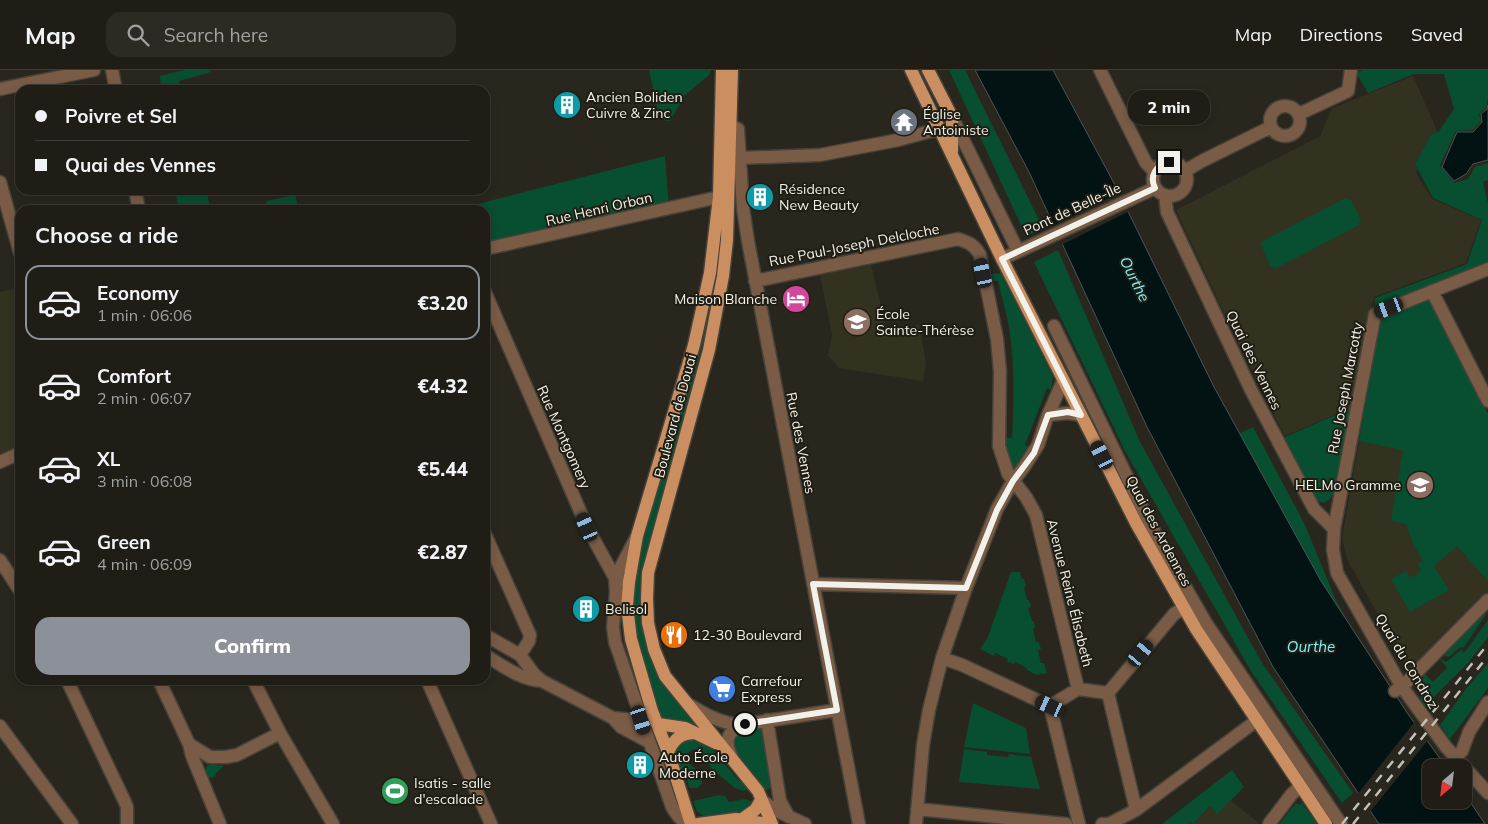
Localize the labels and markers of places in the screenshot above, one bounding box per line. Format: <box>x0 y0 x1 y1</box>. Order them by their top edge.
place label: Ancien Boliden Cuivre & Zinc <box>586 88 683 122</box>
building icon: Ancien Boliden Cuivre & Zinc <box>552 90 582 120</box>
place label: Église Antoiniste <box>923 105 989 139</box>
temple icon: Église Antoiniste <box>889 107 919 137</box>
place label: Résidence New Beauty <box>779 180 859 214</box>
building icon: Résidence New Beauty <box>745 182 775 212</box>
hotel icon: Maison Blanche <box>781 284 811 314</box>
place label: Maison Blanche <box>674 290 777 308</box>
place label: École Sainte-Thérèse <box>876 305 974 339</box>
school or university icon: École Sainte-Thérèse <box>842 307 872 337</box>
school or university icon: HELMo Gramme <box>1405 470 1435 500</box>
place label: HELMo Gramme <box>1295 476 1401 494</box>
building icon: Belisol <box>571 594 601 624</box>
place label: Belisol <box>605 600 647 618</box>
restaurant icon: 12-30 Boulevard <box>659 620 689 650</box>
place label: 12-30 Boulevard <box>693 626 802 644</box>
place label: Carrefour Express <box>741 672 803 706</box>
supermarket icon: Carrefour Express <box>707 674 737 704</box>
place label: Auto École Moderne <box>659 748 728 782</box>
building icon: Auto École Moderne <box>625 750 655 780</box>
place label: Isatis - salle d'escalade <box>414 774 491 808</box>
sports icon: Isatis - salle d'escalade <box>380 776 410 806</box>

